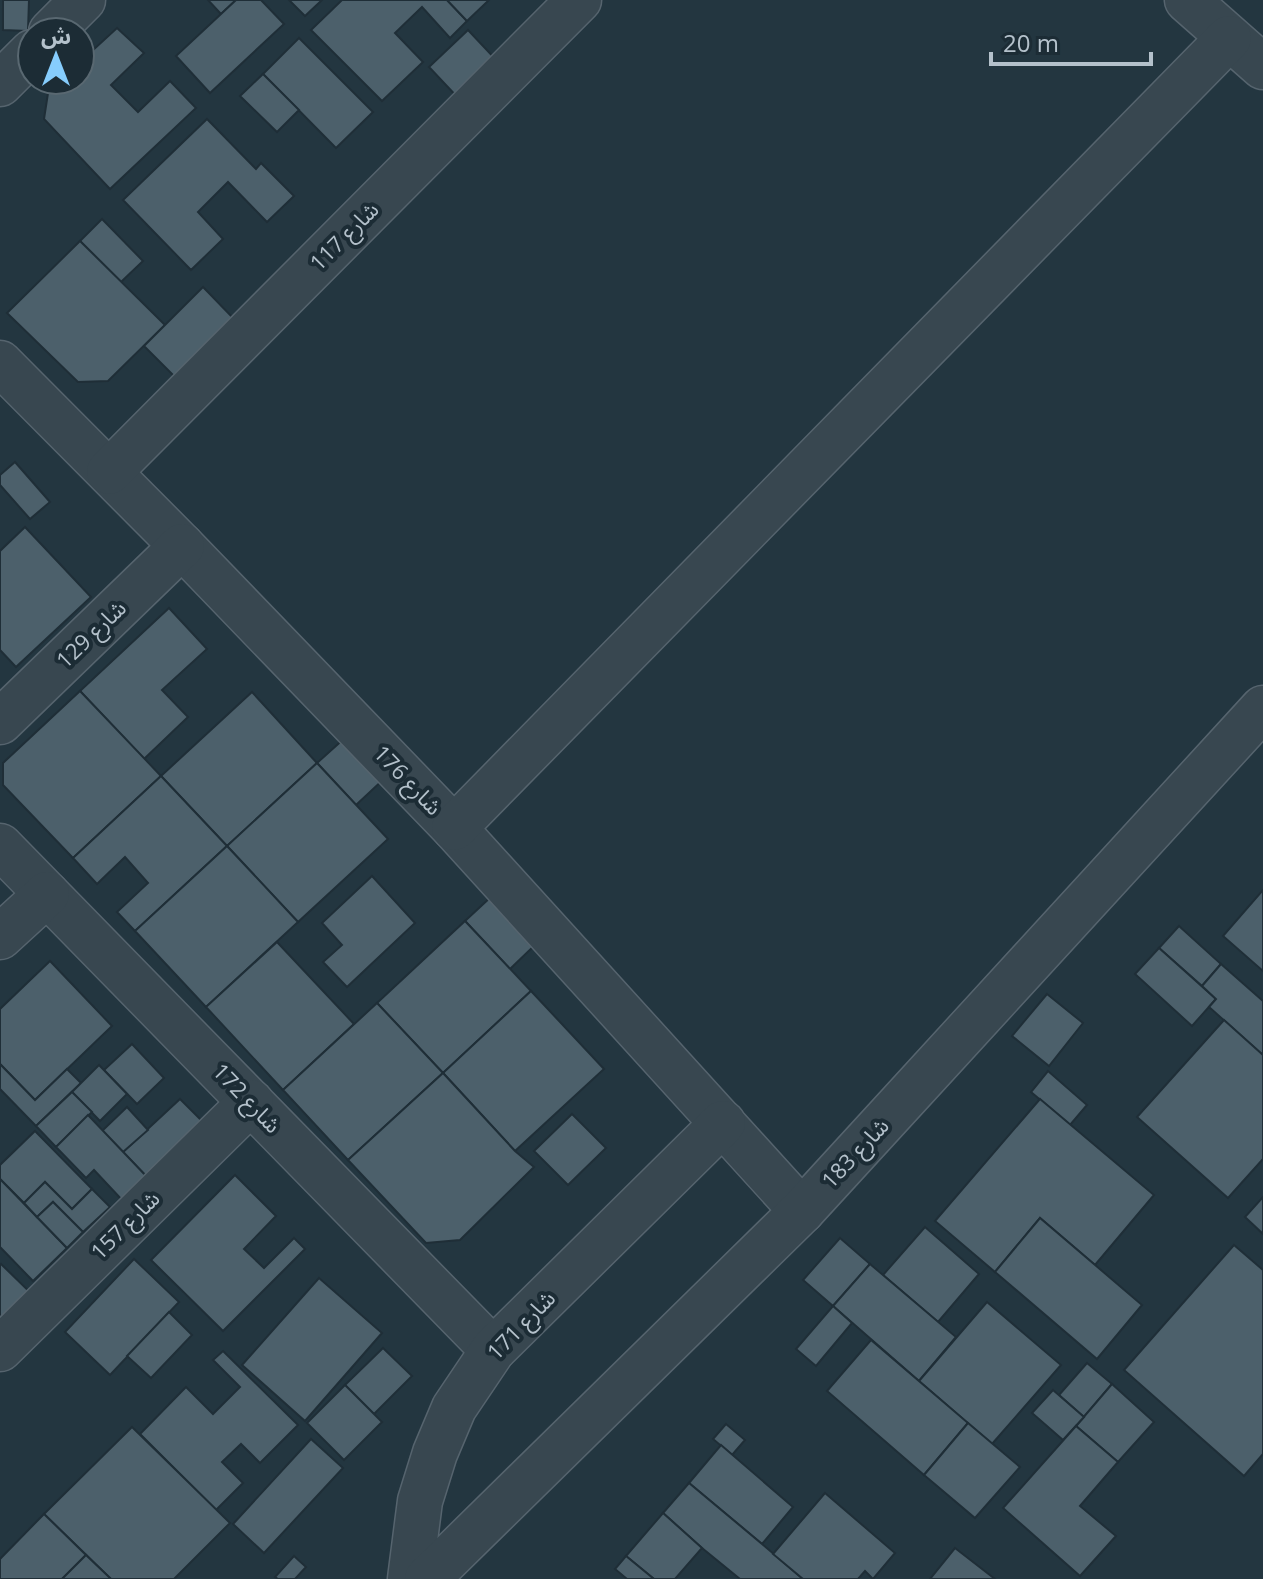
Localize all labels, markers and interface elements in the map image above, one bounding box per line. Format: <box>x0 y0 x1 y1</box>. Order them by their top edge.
north arrow <box>16 16 96 96</box>
scale bar <box>991 16 1151 66</box>
text: ش <box>41 20 71 50</box>
text: 20 m <box>1003 26 1059 59</box>
street label: شارع 117 <box>302 194 387 279</box>
street label: شارع 129 <box>49 593 134 676</box>
street label: شارع 176 <box>366 738 449 823</box>
street label: شارع 172 <box>205 1056 288 1141</box>
street label: شارع 183 <box>814 1111 897 1196</box>
street label: شارع 157 <box>83 1183 168 1268</box>
street label: شارع 171 <box>480 1283 563 1368</box>

